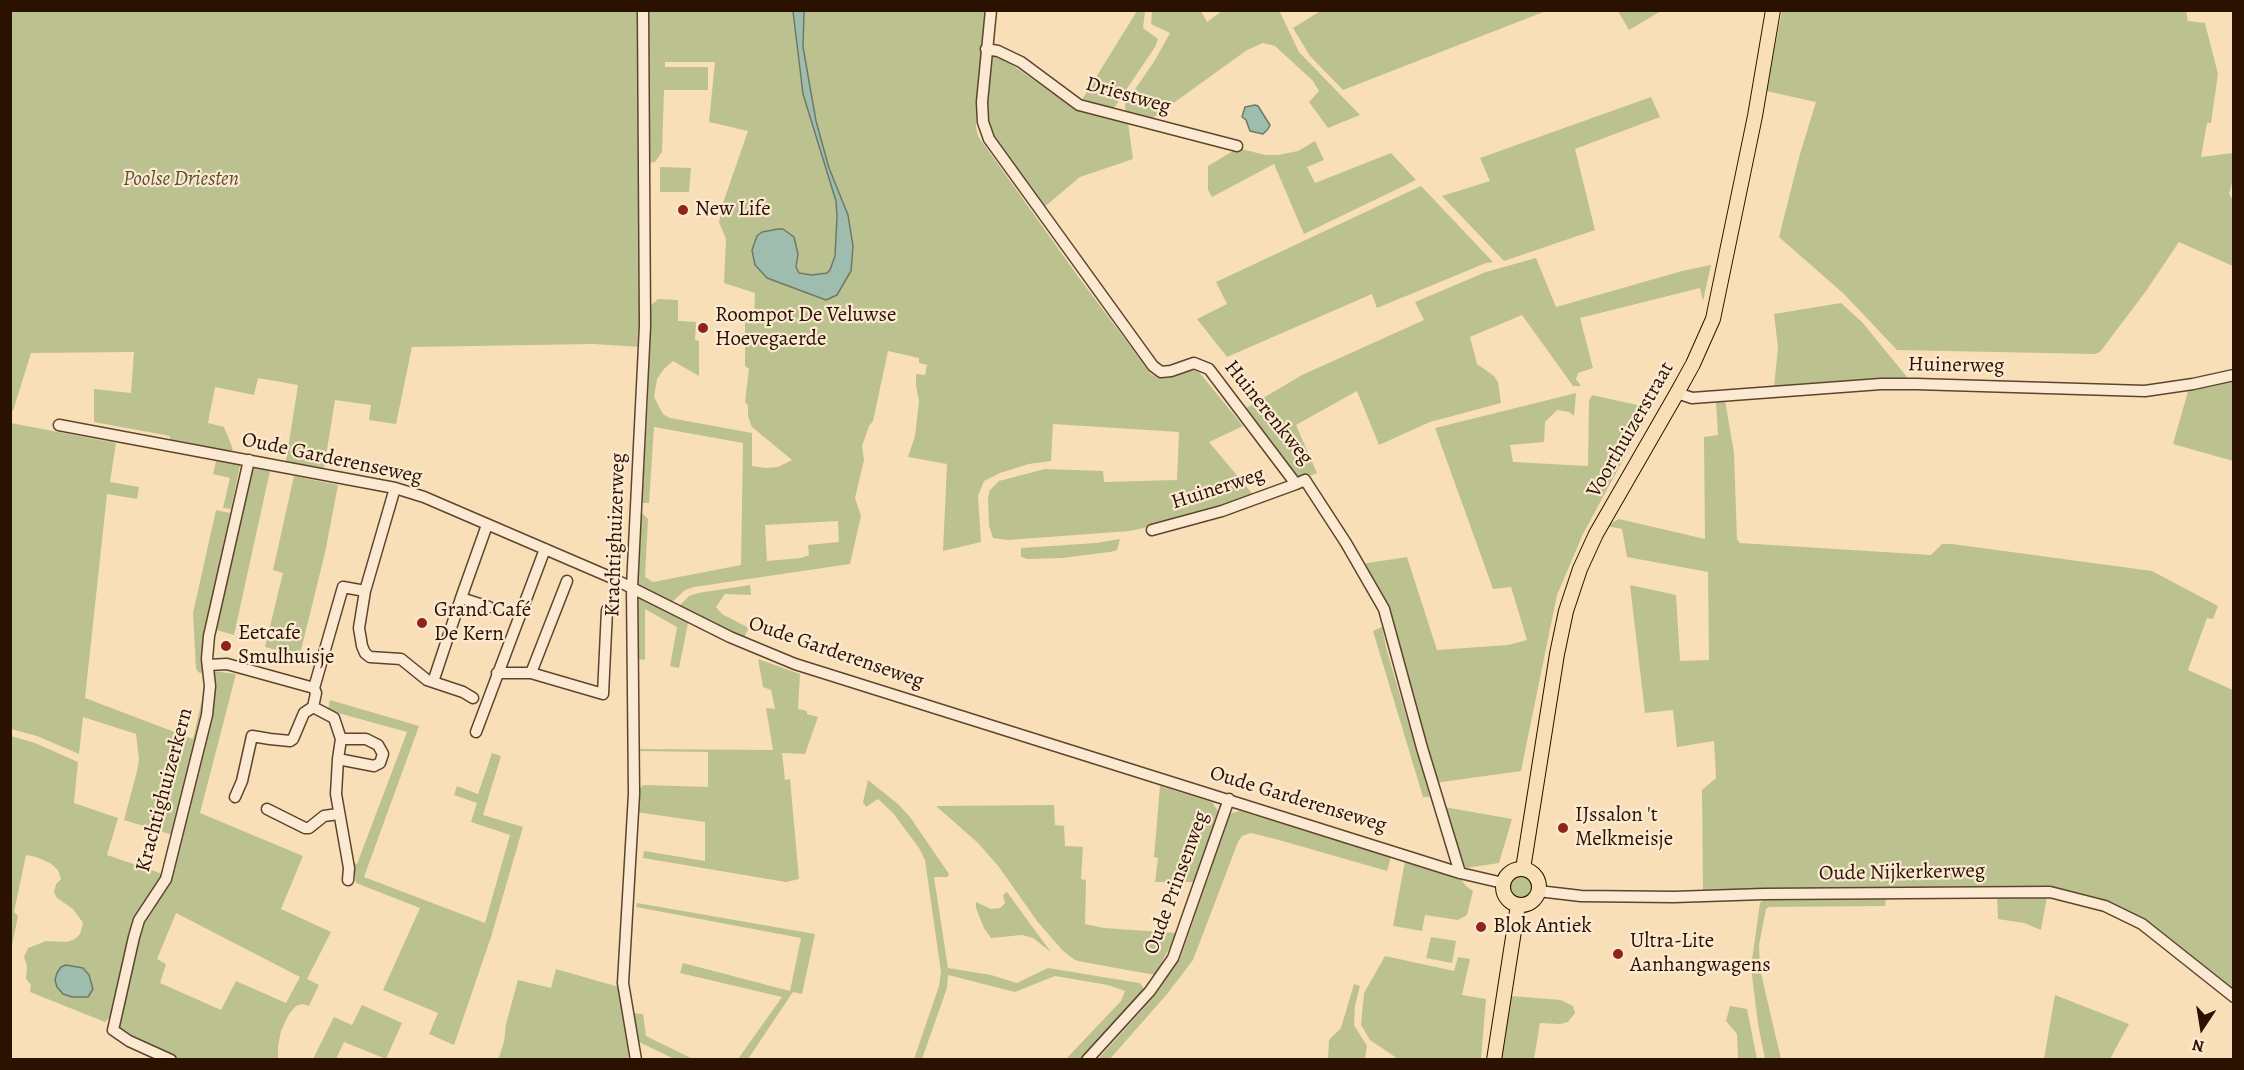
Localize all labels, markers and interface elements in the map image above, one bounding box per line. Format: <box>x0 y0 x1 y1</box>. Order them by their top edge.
street label: Driestweg <box>1082 72 1174 120</box>
park label: Poolse Driesten <box>123 167 239 193</box>
place label: New Life <box>695 197 771 223</box>
marker: New Life <box>676 203 690 217</box>
place label: Roompot De Veluwse Hoevegaerde <box>715 303 896 353</box>
marker: Roompot De Veluwse Hoevegaerde <box>696 321 710 335</box>
street label: Huinerweg <box>1907 353 2005 379</box>
street label: Huinerenkweg <box>1218 356 1318 470</box>
street label: Voorthuizerstraat <box>1582 358 1680 502</box>
street label: Oude Garderenseweg <box>240 428 424 490</box>
street label: Krachtighuizerweg <box>601 452 631 618</box>
street label: Huinerweg <box>1168 462 1268 516</box>
place label: Grand Café De Kern <box>434 598 531 648</box>
street label: Oude Garderenseweg <box>745 611 927 695</box>
marker: Grand Café De Kern <box>415 616 429 630</box>
place label: Eetcafe Smulhuisje <box>238 621 334 671</box>
marker: Eetcafe Smulhuisje <box>219 639 233 653</box>
street label: Krachtighuizerkern <box>131 705 199 875</box>
street label: Oude Garderenseweg <box>1207 761 1389 839</box>
place label: IJssalon 't Melkmeisje <box>1575 803 1673 853</box>
street label: Oude Prinsenweg <box>1139 808 1215 958</box>
marker: IJssalon 't Melkmeisje <box>1556 821 1570 835</box>
street label: Oude Nijkerkerweg <box>1819 859 1985 887</box>
place label: Blok Antiek <box>1493 914 1592 940</box>
marker: Blok Antiek <box>1474 920 1488 934</box>
place label: Ultra-Lite Aanhangwagens <box>1630 929 1771 979</box>
marker: Ultra-Lite Aanhangwagens <box>1611 947 1625 961</box>
north arrow <box>2172 998 2232 1058</box>
text: N <box>2190 1034 2206 1058</box>

